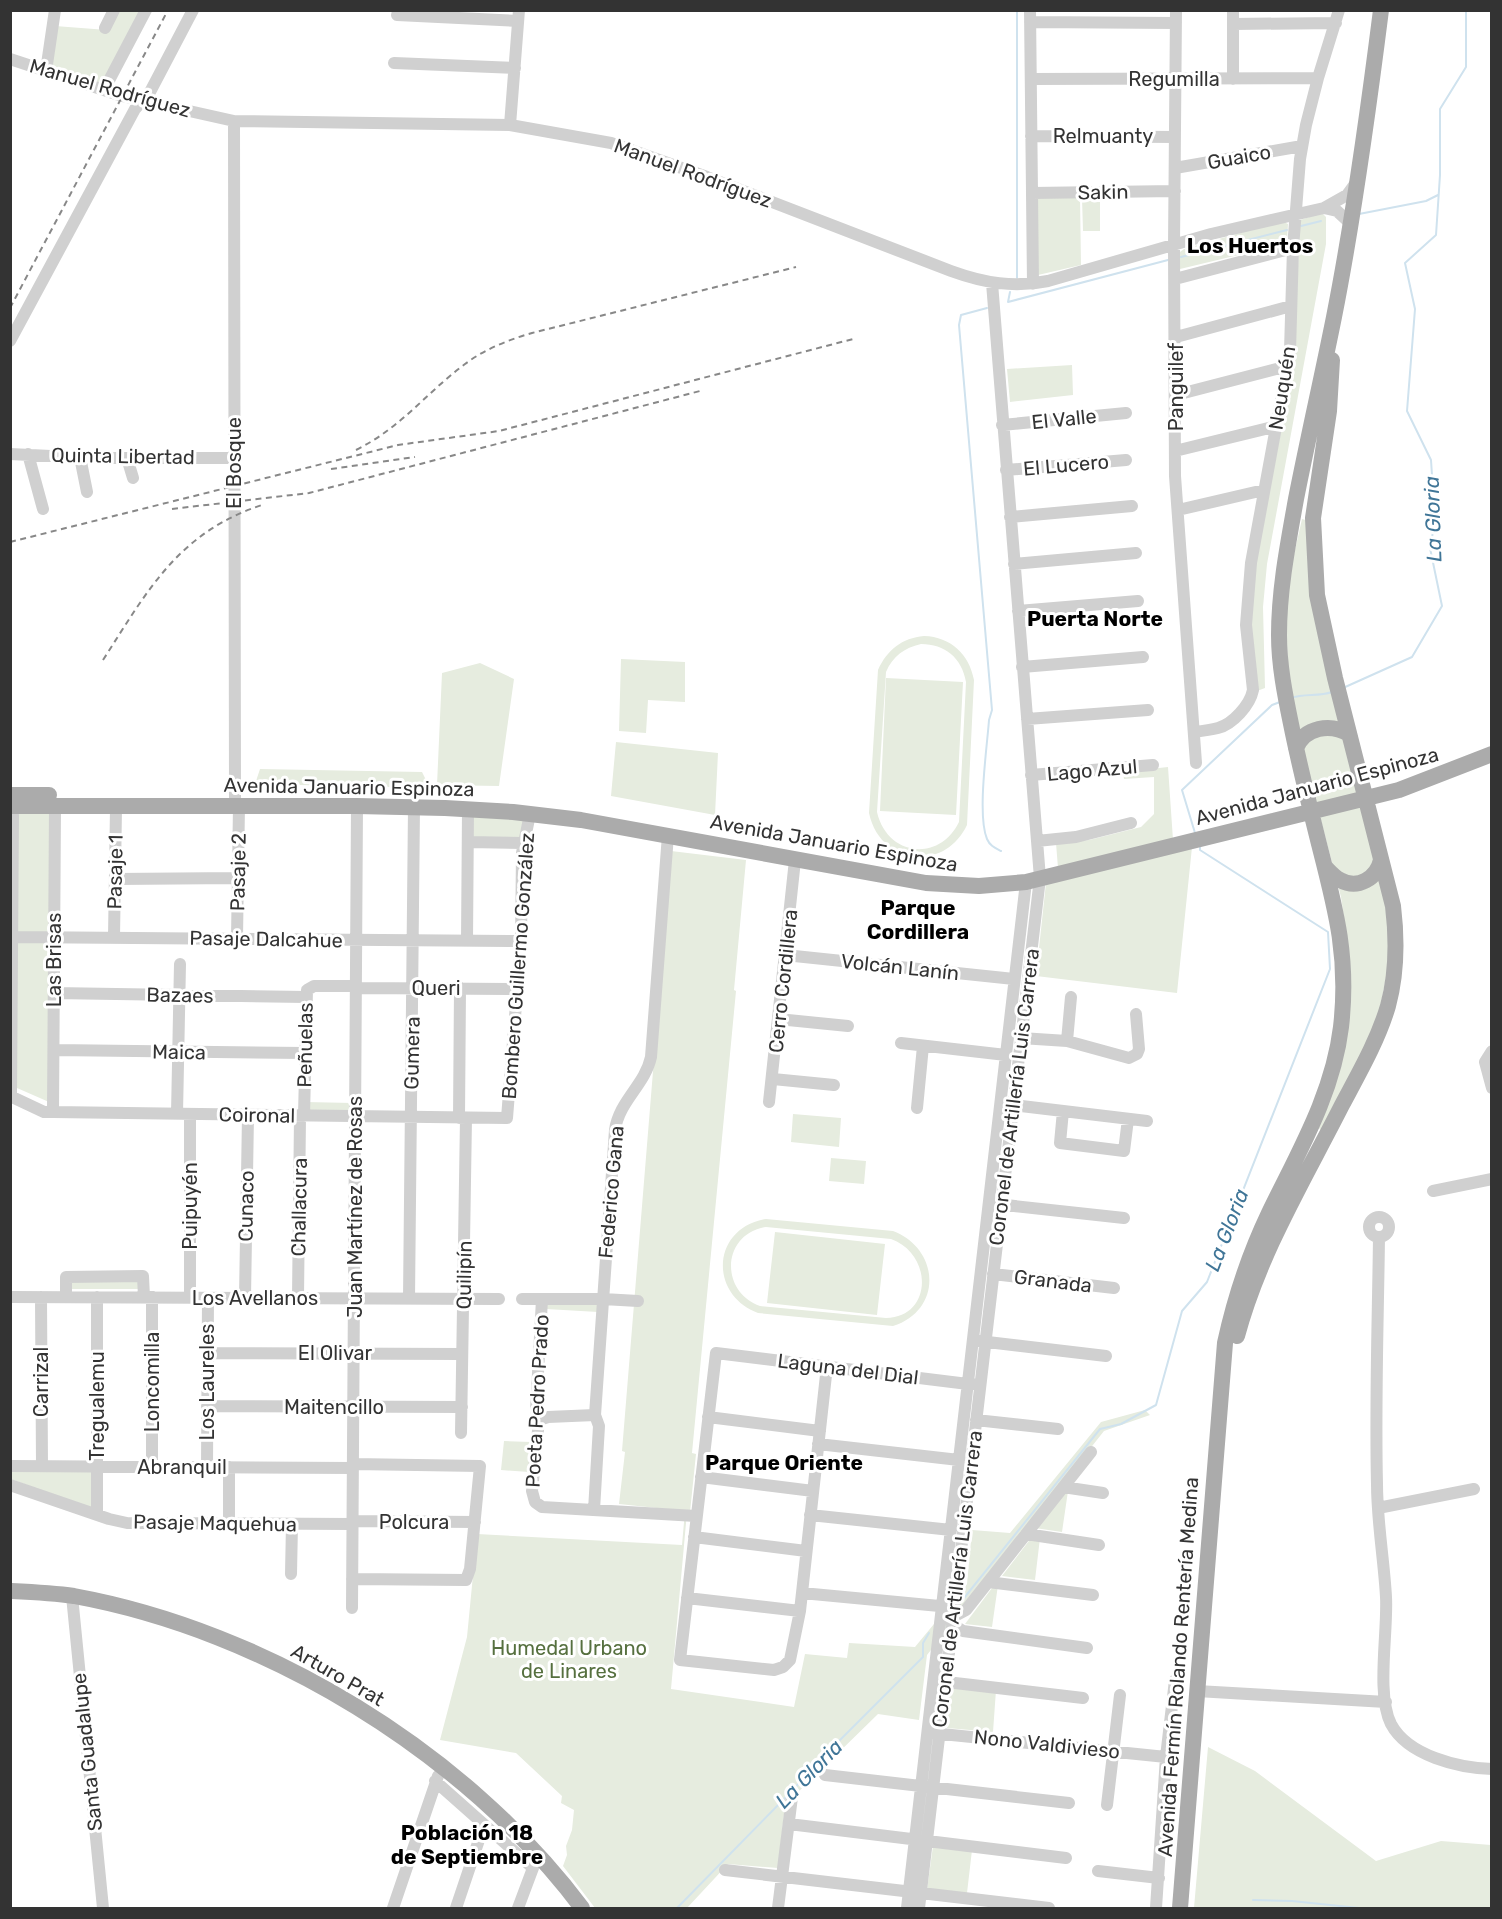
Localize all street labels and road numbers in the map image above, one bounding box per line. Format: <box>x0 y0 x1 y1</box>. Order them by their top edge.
street label: Manuel Rodríguez <box>27 54 193 122</box>
street label: Regumilla <box>1128 67 1220 91</box>
street label: Relmuanty <box>1053 124 1153 148</box>
street label: Manuel Rodríguez <box>611 133 775 213</box>
street label: Guaico <box>1205 140 1273 174</box>
street label: Sakin <box>1077 180 1129 204</box>
street label: Panguilef <box>1164 343 1188 431</box>
street label: Neuquén <box>1264 344 1300 432</box>
street label: El Valle <box>1030 404 1098 434</box>
street label: El Bosque <box>222 417 246 509</box>
street label: Quinta Libertad <box>51 443 195 469</box>
street label: El Lucero <box>1022 449 1110 481</box>
street label: Avenida Januario Espinoza <box>1193 742 1441 830</box>
street label: Lago Azul <box>1046 754 1138 786</box>
street label: Avenida Januario Espinoza <box>223 773 475 801</box>
street label: Avenida Januario Espinoza <box>708 809 960 877</box>
street label: Bombero Guillermo González <box>497 832 539 1100</box>
street label: Pasaje 2 <box>225 833 251 911</box>
street label: Pasaje 1 <box>102 834 128 910</box>
street label: Cerro Cordillera <box>764 908 802 1054</box>
street label: Las Brisas <box>42 913 66 1007</box>
street label: Pasaje Dalcahue <box>189 926 343 952</box>
street label: Coronel de Artillería Luis Carrera <box>984 947 1044 1247</box>
street label: Volcán Lanín <box>840 949 960 985</box>
street label: Queri <box>411 976 461 1000</box>
street label: Bazaes <box>146 982 214 1008</box>
street label: Peñuelas <box>292 1002 318 1088</box>
street label: Gumera <box>399 1016 425 1090</box>
street label: Maica <box>152 1040 206 1064</box>
street label: Juan Martínez de Rosas <box>343 1096 367 1318</box>
street label: Coironal <box>219 1102 295 1128</box>
street label: Federico Gana <box>593 1124 629 1260</box>
street label: Challacura <box>286 1157 312 1257</box>
street label: Puipuyén <box>178 1162 202 1250</box>
street label: Cunaco <box>233 1170 259 1242</box>
street label: Quilipín <box>451 1240 477 1310</box>
street label: Granada <box>1013 1264 1093 1298</box>
street label: Los Avellanos <box>192 1286 318 1310</box>
street label: Poeta Pedro Prado <box>520 1314 554 1488</box>
street label: Los Laureles <box>195 1324 219 1440</box>
street label: Loncomilla <box>140 1332 164 1432</box>
street label: El Olivar <box>298 1341 373 1365</box>
street label: Carrizal <box>29 1347 53 1417</box>
street label: Laguna del Dial <box>776 1348 920 1390</box>
street label: Tregualemu <box>85 1351 109 1461</box>
street label: Maitencillo <box>284 1395 384 1419</box>
street label: Coronel de Artillería Luis Carrera <box>927 1429 987 1729</box>
street label: Abranquil <box>137 1455 227 1479</box>
street label: Avenida Fermín Rolando Rentería Medina <box>1153 1476 1203 1858</box>
street label: Pasaje Maquehua <box>133 1510 297 1536</box>
street label: Polcura <box>379 1510 449 1534</box>
street label: Arturo Prat <box>287 1639 389 1711</box>
street label: Santa Guadalupe <box>67 1672 107 1832</box>
street label: Nono Valdivieso <box>973 1724 1121 1764</box>

